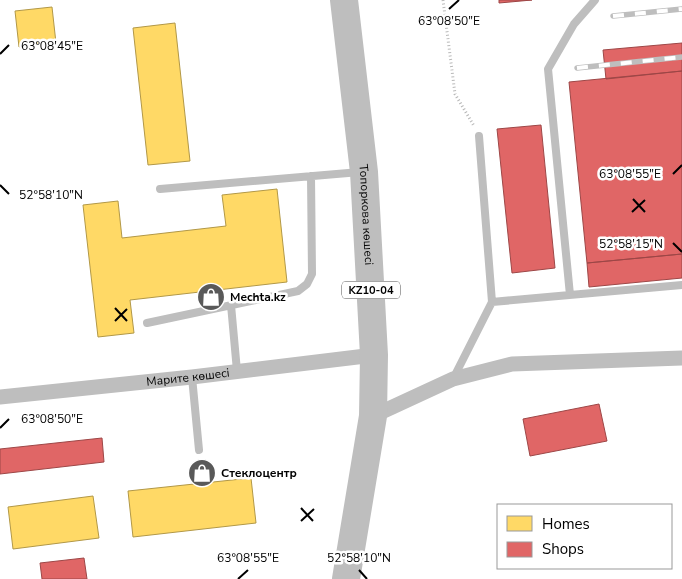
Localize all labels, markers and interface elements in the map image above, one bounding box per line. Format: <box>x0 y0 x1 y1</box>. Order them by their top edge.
text: 63°08'50"E <box>418 13 480 29</box>
text: 63°08'45"E <box>21 38 83 54</box>
street label: Топоркова көшесі <box>355 163 377 266</box>
text: 63°08'55"E <box>599 166 661 182</box>
text: 52°58'10"N <box>19 187 83 203</box>
text: 52°58'15"N <box>599 236 663 252</box>
shop icon: Mechta.kz <box>196 282 226 312</box>
road number: KZ10-04 <box>342 282 400 298</box>
place label: Mechta.kz <box>230 289 286 305</box>
street label: Марите көшесі <box>146 365 231 390</box>
text: 63°08'50"E <box>21 411 83 427</box>
shop icon: Стеклоцентр <box>187 458 217 488</box>
place label: Стеклоцентр <box>221 465 297 481</box>
legend <box>497 504 672 569</box>
text: Homes <box>542 514 590 534</box>
text: Shops <box>542 539 584 559</box>
text: 63°08'55"E <box>217 550 279 566</box>
text: 52°58'10"N <box>327 550 391 566</box>

